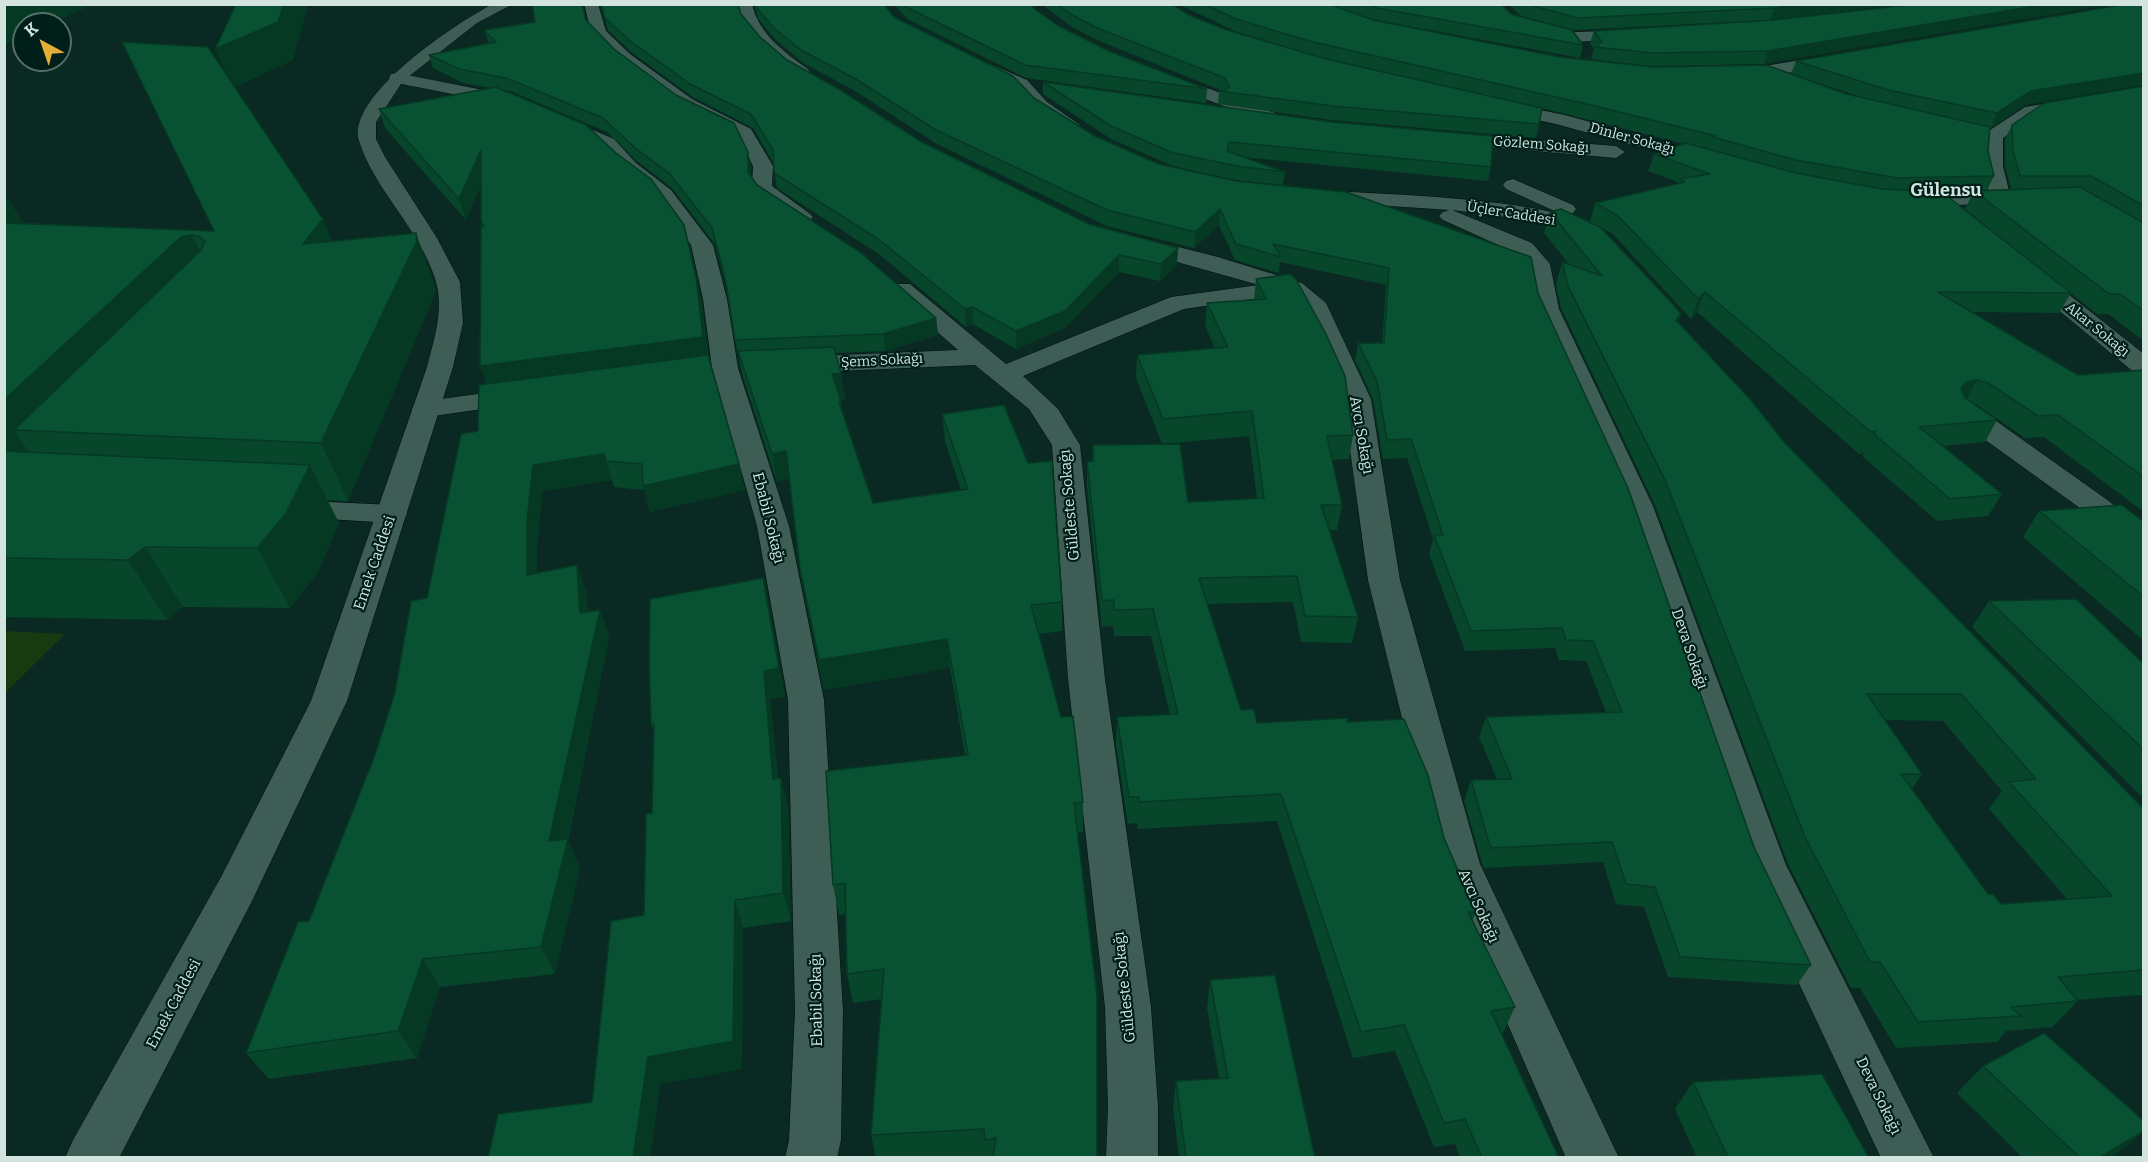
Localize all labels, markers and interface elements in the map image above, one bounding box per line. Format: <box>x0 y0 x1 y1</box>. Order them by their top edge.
north arrow <box>12 12 72 72</box>
text: K <box>21 18 42 40</box>
street label: Dinler Sokağı <box>1588 120 1676 158</box>
street label: Gözlem Sokağı <box>1492 133 1590 157</box>
district label: Gülensu <box>1910 180 1982 202</box>
street label: Üçler Caddesi <box>1466 199 1556 229</box>
street label: Akar Sokağı <box>2062 299 2132 361</box>
street label: Şems Sokağı <box>841 350 923 372</box>
street label: Avcı Sokağı <box>1345 395 1377 475</box>
street label: Güldeste Sokağı <box>1056 449 1084 561</box>
street label: Ebabil Sokağı <box>748 471 788 565</box>
street label: Emek Caddesi <box>350 514 400 612</box>
street label: Deva Sokağı <box>1667 606 1711 692</box>
street label: Avcı Sokağı <box>1454 866 1502 946</box>
street label: Güldeste Sokağı <box>1110 931 1140 1043</box>
street label: Ebabil Sokağı <box>807 953 827 1047</box>
street label: Emek Caddesi <box>143 956 205 1052</box>
street label: Deva Sokağı <box>1852 1054 1904 1138</box>

